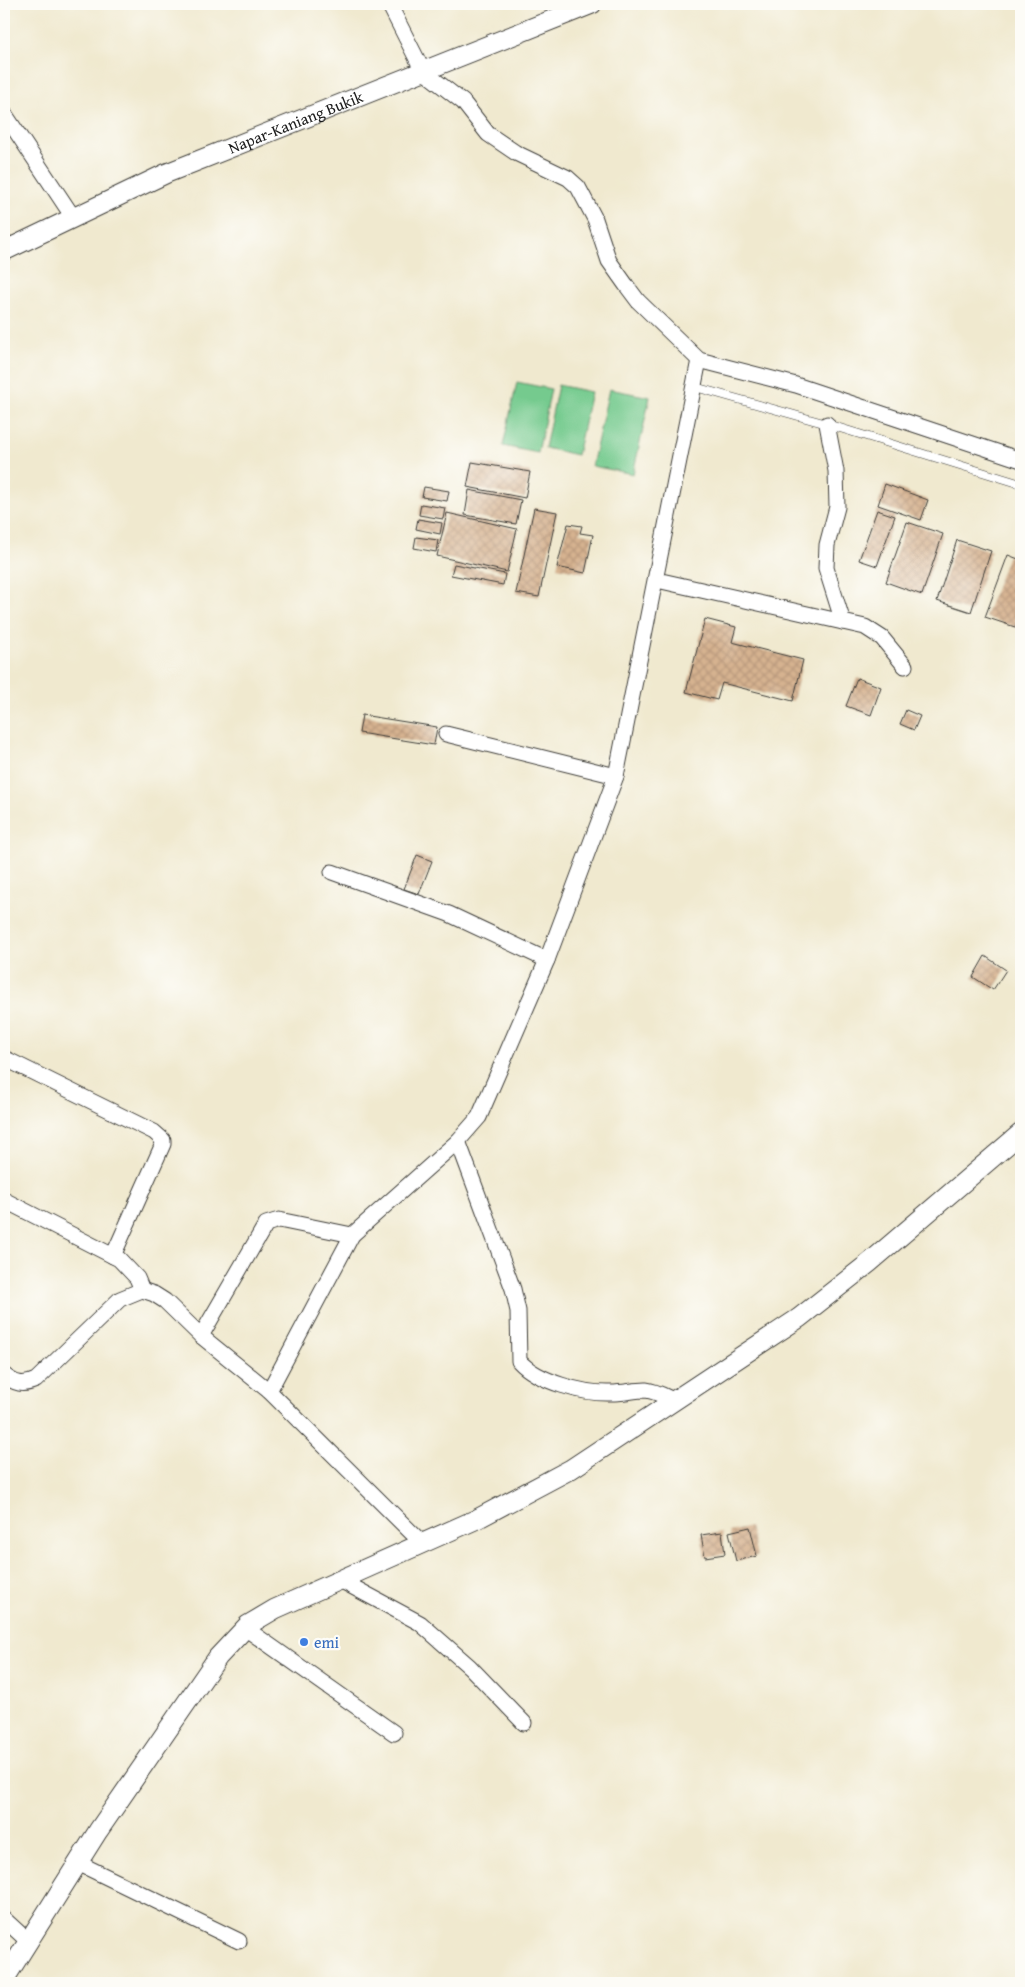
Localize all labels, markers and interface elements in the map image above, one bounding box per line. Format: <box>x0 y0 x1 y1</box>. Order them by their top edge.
street label: Napar-Kaniang Bukik <box>224 84 367 160</box>
place label: emi <box>314 1630 340 1654</box>
marker: emi <box>298 1636 310 1648</box>

